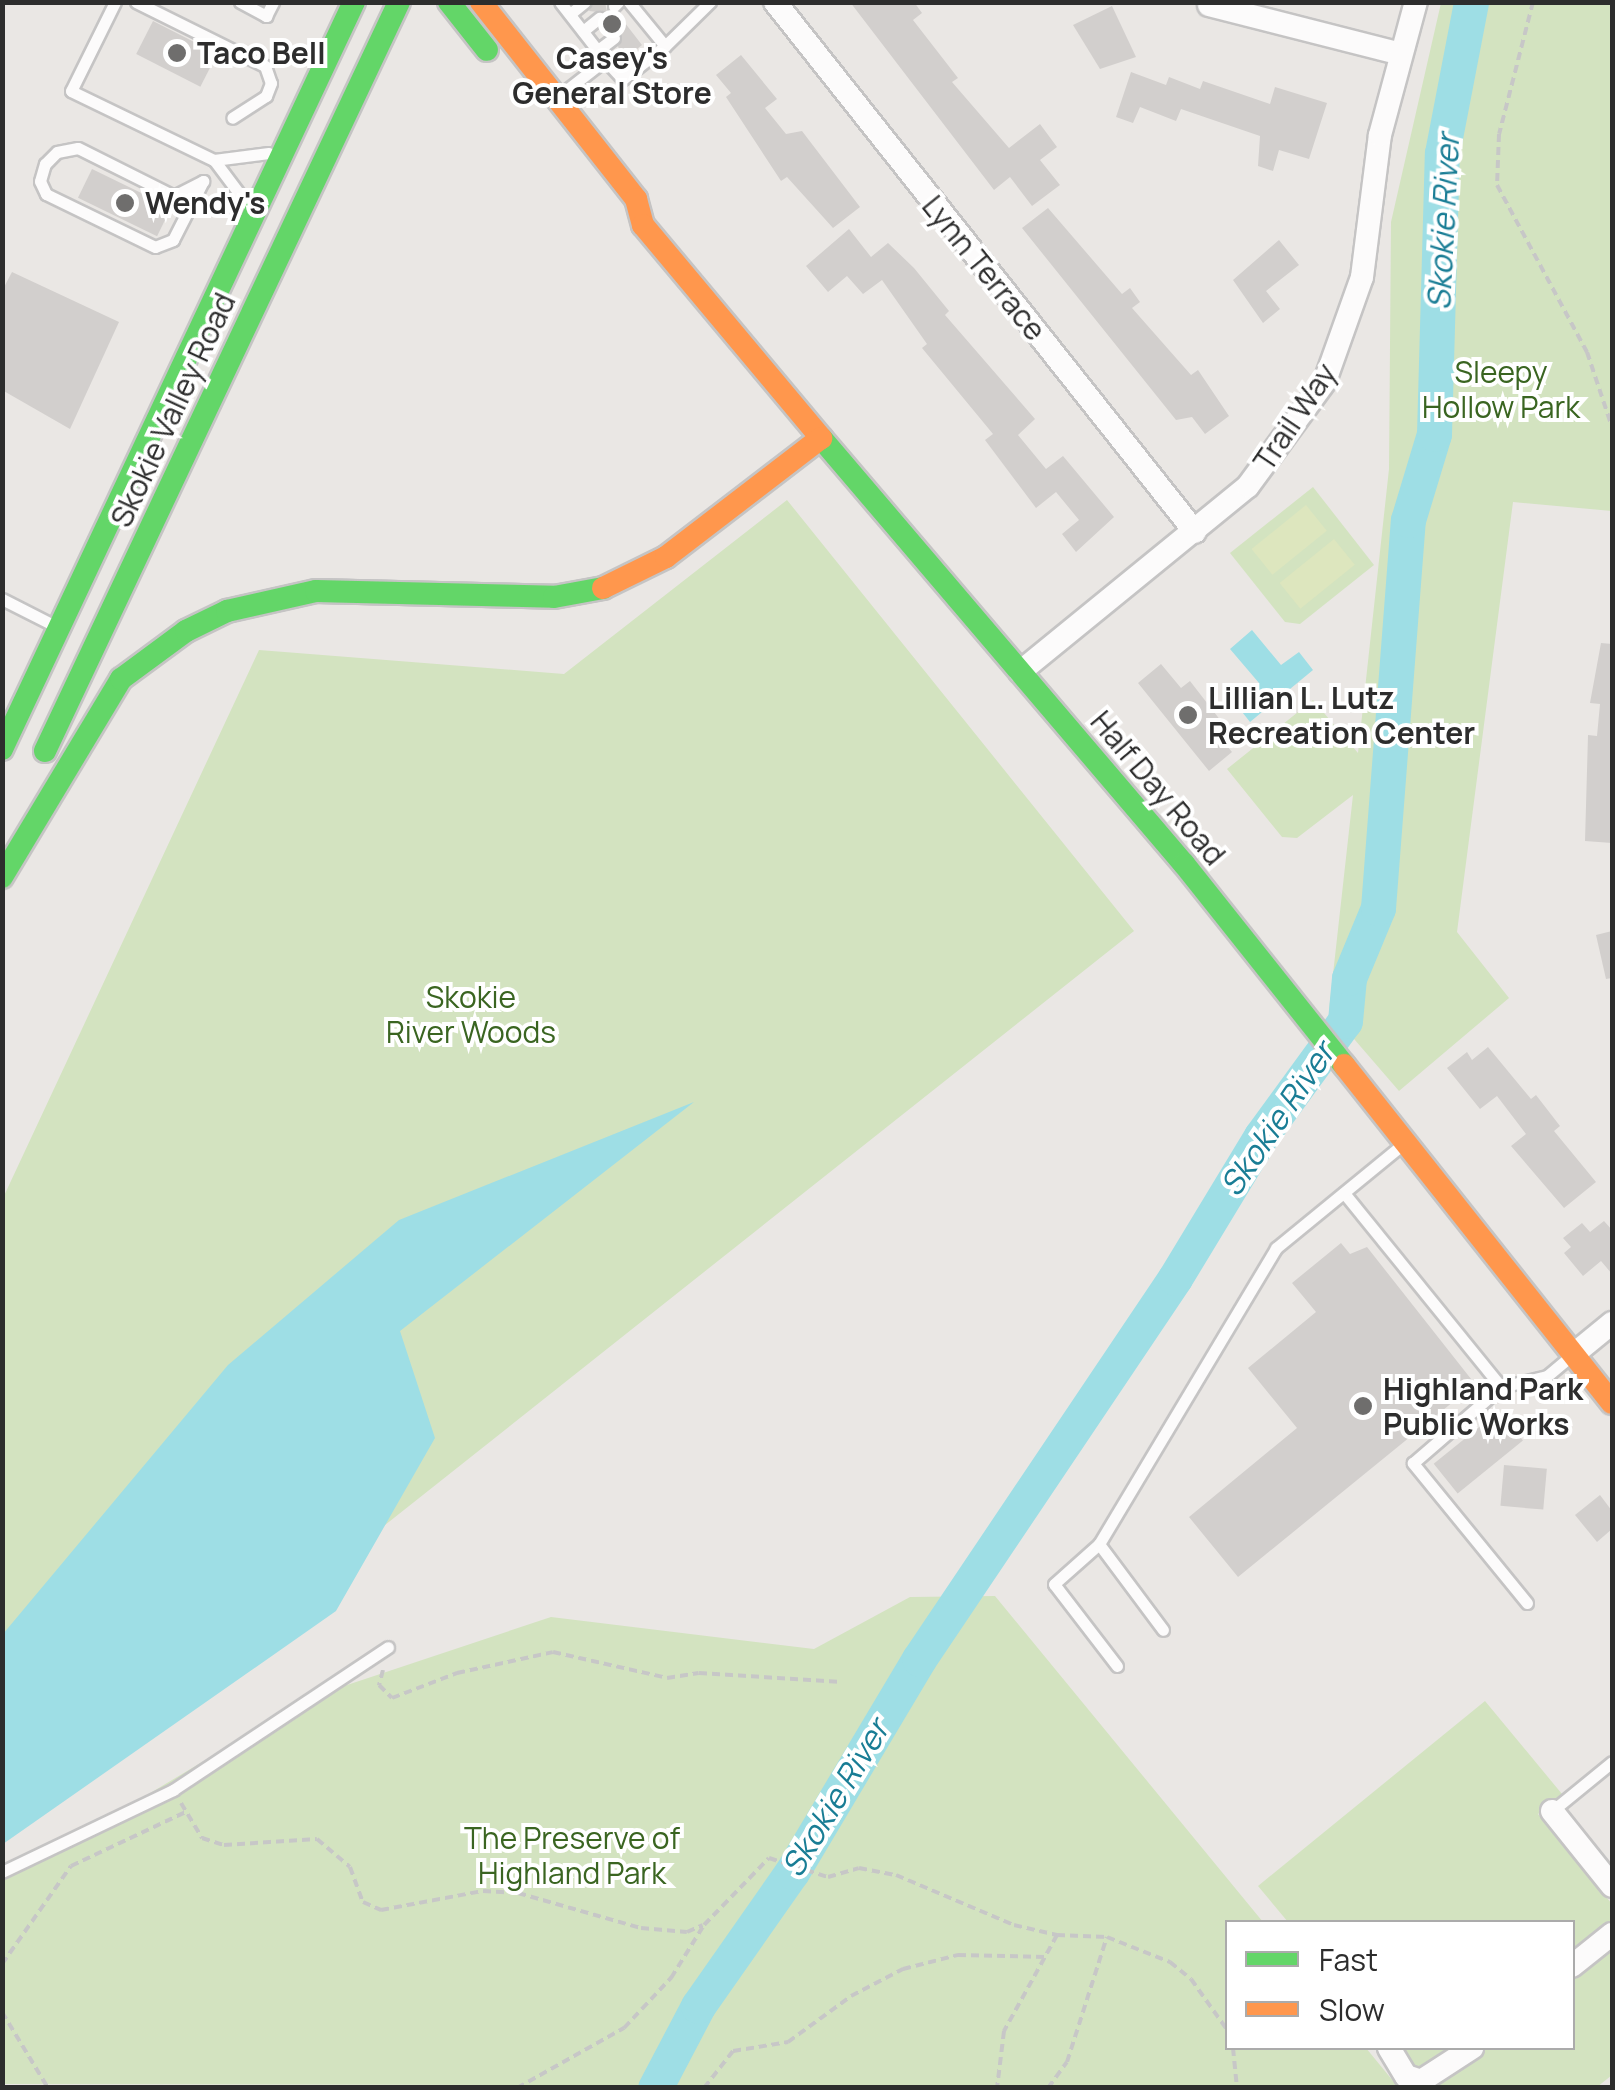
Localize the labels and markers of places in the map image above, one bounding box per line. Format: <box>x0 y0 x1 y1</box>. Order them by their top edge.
marker: Casey's General Store <box>601 13 623 35</box>
place label: Taco Bell <box>197 35 326 71</box>
place label: Casey's General Store <box>512 40 712 110</box>
marker: Taco Bell <box>166 42 188 64</box>
place label: Wendy's <box>145 185 266 221</box>
marker: Wendy's <box>114 192 136 214</box>
place label: Lillian L. Lutz Recreation Center <box>1208 680 1475 750</box>
marker: Lillian L. Lutz Recreation Center <box>1177 704 1199 726</box>
place label: Highland Park Public Works <box>1383 1371 1583 1442</box>
marker: Highland Park Public Works <box>1352 1395 1374 1417</box>

